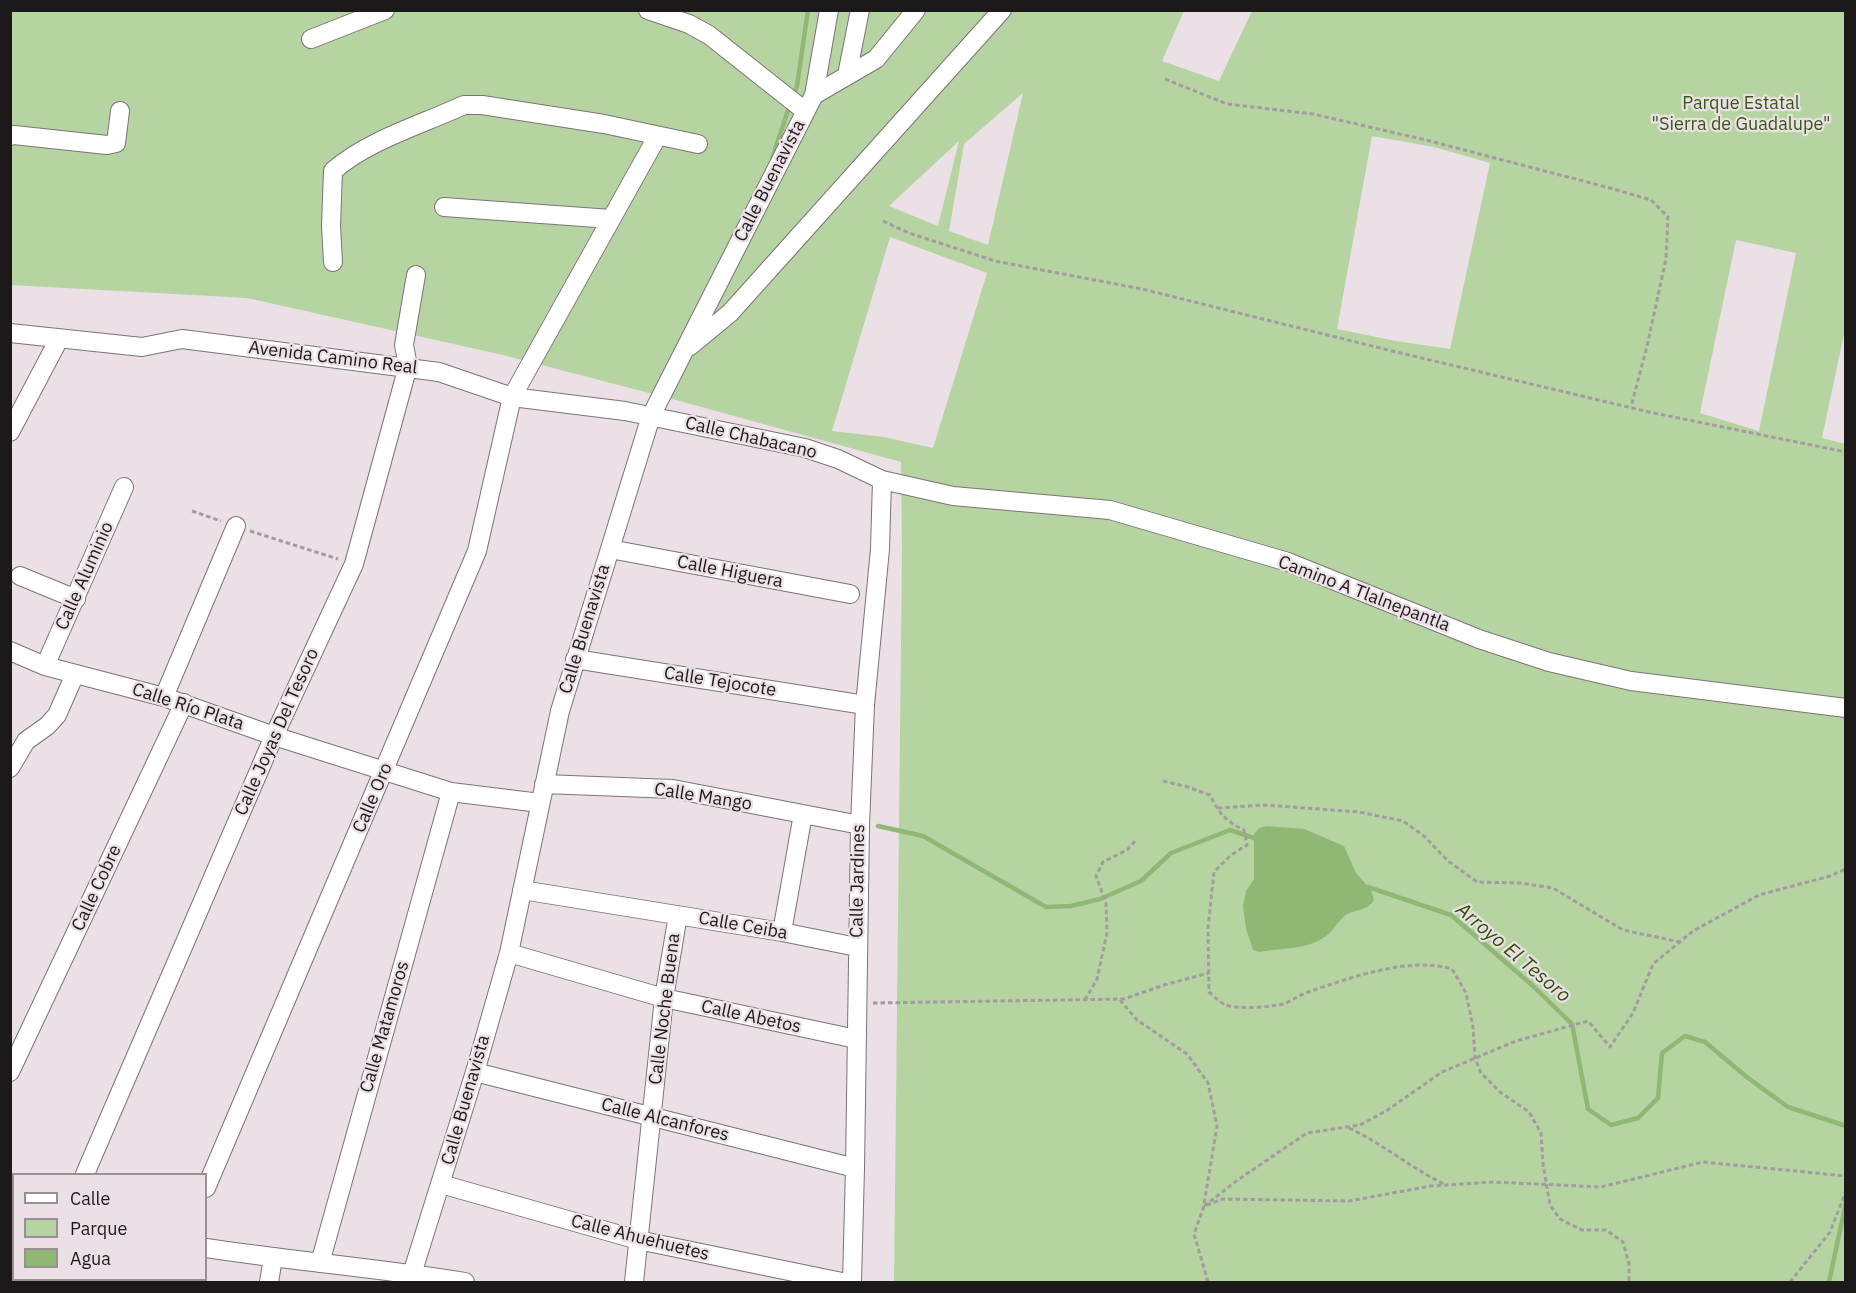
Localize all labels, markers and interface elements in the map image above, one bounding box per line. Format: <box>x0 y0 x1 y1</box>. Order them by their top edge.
park label: Parque Estatal "Sierra de Guadalupe" <box>1652 93 1830 136</box>
street label: Calle Buenavista <box>730 116 810 246</box>
street label: Avenida Camino Real <box>247 337 419 379</box>
street label: Calle Chabacano <box>683 412 819 464</box>
street label: Calle Aluminio <box>51 518 119 634</box>
street label: Calle Higuera <box>675 551 785 593</box>
street label: Camino A Tlalnepantla <box>1275 551 1453 637</box>
street label: Calle Buenavista <box>555 562 615 696</box>
street label: Calle Joyas Del Tesoro <box>230 645 324 819</box>
street label: Calle Tejocote <box>662 662 778 702</box>
street label: Calle Río Plata <box>129 679 247 735</box>
street label: Calle Oro <box>349 760 397 836</box>
street label: Calle Mango <box>653 779 753 815</box>
street label: Calle Jardines <box>846 824 870 938</box>
street label: Calle Cobre <box>68 841 126 935</box>
water label: Arroyo El Tesoro <box>1451 898 1575 1008</box>
street label: Calle Ceiba <box>697 908 789 944</box>
street label: Calle Noche Buena <box>645 932 685 1086</box>
street label: Calle Matamoros <box>356 959 414 1095</box>
street label: Calle Abetos <box>699 996 803 1038</box>
street label: Calle Buenavista <box>437 1033 495 1167</box>
street label: Calle Alcanfores <box>599 1094 731 1146</box>
legend <box>12 1173 207 1281</box>
text: Calle <box>70 1187 110 1210</box>
street label: Calle Ahuehuetes <box>569 1210 711 1266</box>
text: Parque <box>70 1217 127 1240</box>
text: Agua <box>70 1247 111 1270</box>

